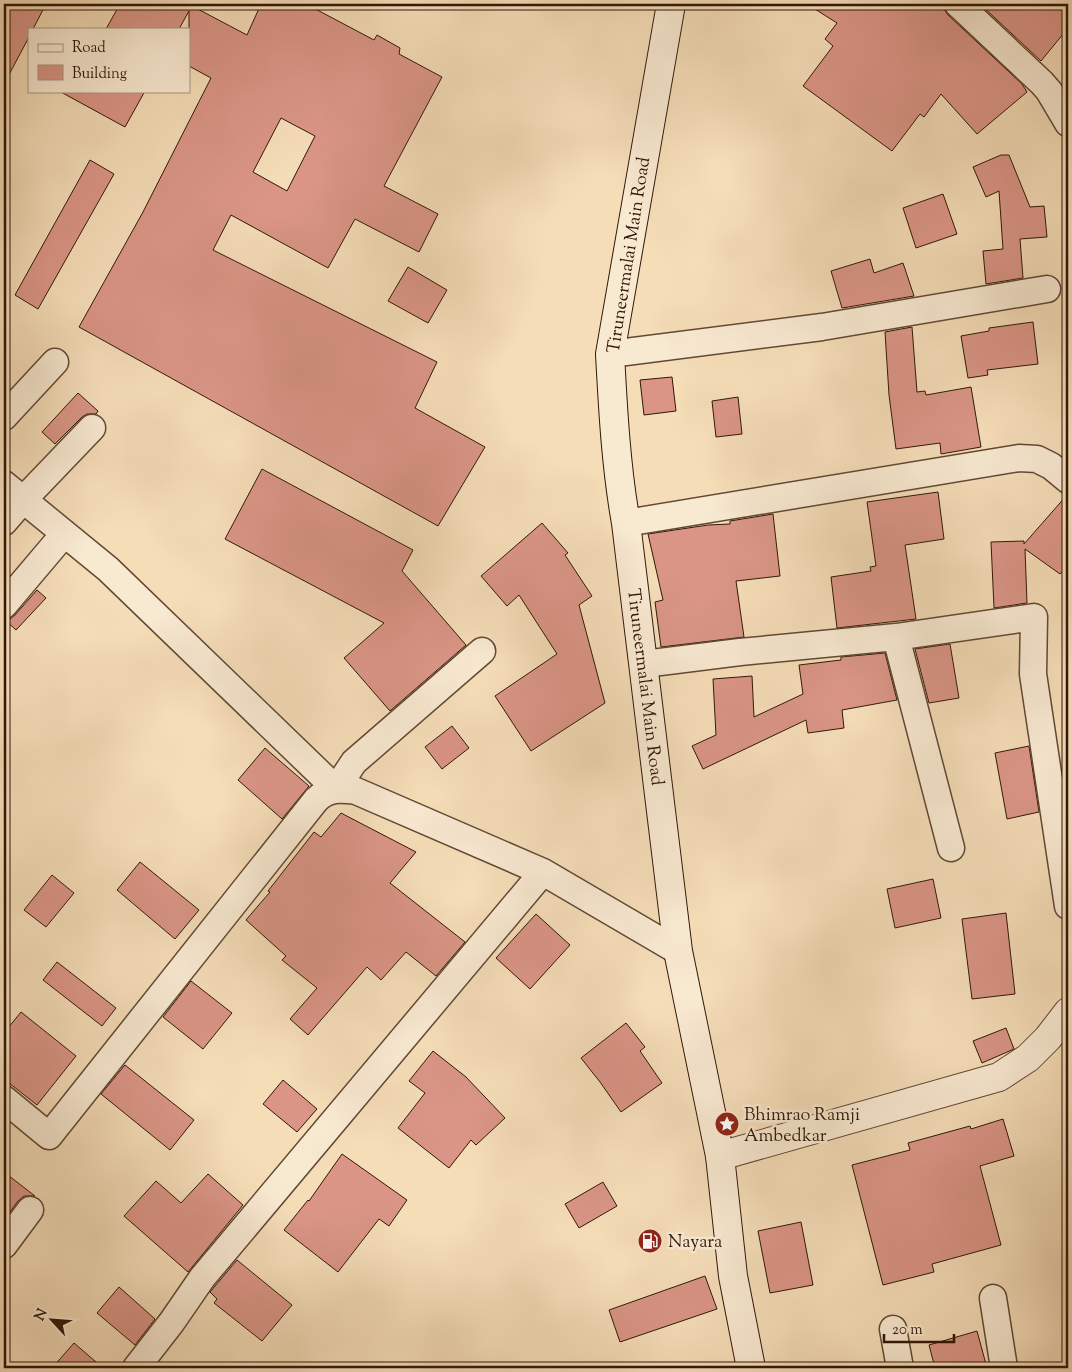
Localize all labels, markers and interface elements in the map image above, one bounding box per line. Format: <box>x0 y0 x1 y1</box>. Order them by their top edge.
legend <box>28 28 190 92</box>
text: Road <box>72 38 106 59</box>
text: Building <box>72 64 127 85</box>
street label: Tiruneermalai Main Road <box>602 155 658 355</box>
street label: Tiruneermalai Main Road <box>619 587 669 787</box>
place label: Bhimrao Ramji Ambedkar <box>744 1103 860 1150</box>
place icon: Bhimrao Ramji Ambedkar <box>714 1111 740 1137</box>
fuel station icon: Nayara <box>637 1228 663 1254</box>
place label: Nayara <box>668 1230 722 1256</box>
north arrow <box>28 1294 78 1344</box>
text: N <box>31 1306 54 1325</box>
scale bar <box>884 1312 954 1344</box>
text: 20 m <box>892 1320 923 1341</box>

